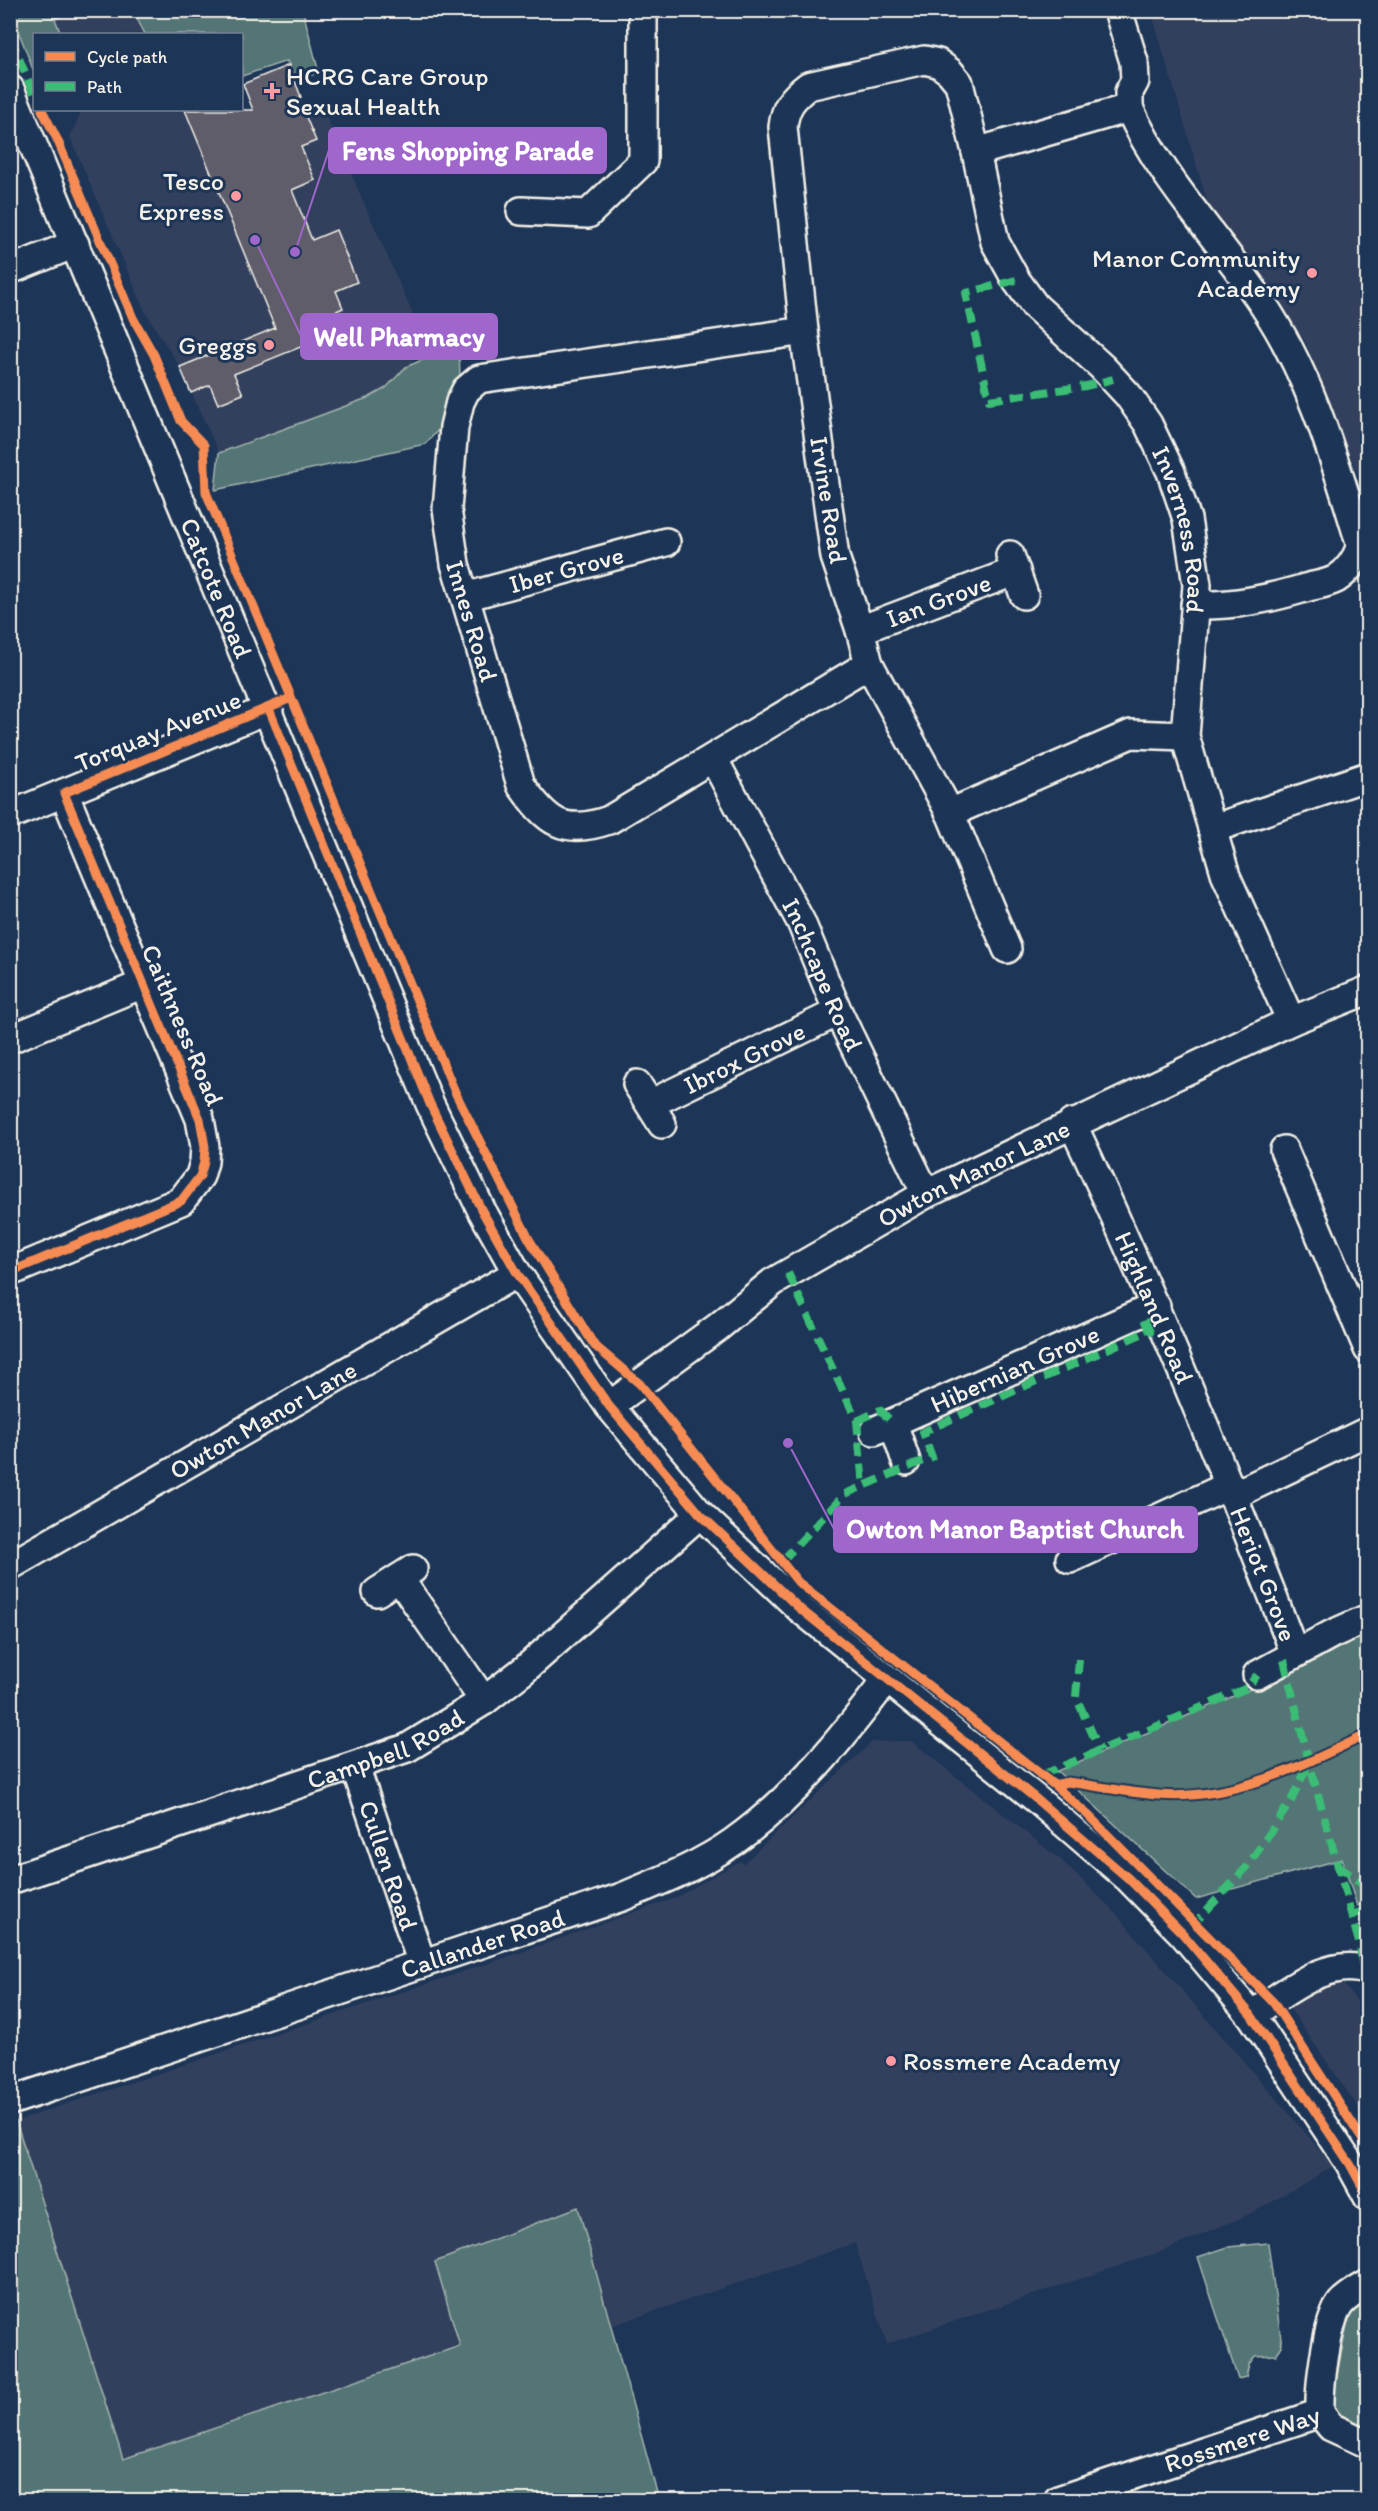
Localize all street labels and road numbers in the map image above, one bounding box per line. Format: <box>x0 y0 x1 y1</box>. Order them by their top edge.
street label: Irvine Road <box>803 434 855 567</box>
street label: Inverness Road <box>1145 441 1213 616</box>
street label: Catcote Road <box>173 513 260 664</box>
street label: Iber Grove <box>505 538 627 600</box>
street label: Innes Road <box>439 556 505 686</box>
street label: Ian Grove <box>882 566 995 635</box>
street label: Torquay Avenue <box>70 683 246 779</box>
street label: Inchcape Road <box>775 893 870 1056</box>
street label: Caithness Road <box>135 940 231 1110</box>
street label: Ibrox Grove <box>678 1015 810 1101</box>
street label: Owton Manor Lane <box>872 1112 1075 1235</box>
street label: Highland Road <box>1108 1226 1201 1388</box>
street label: Hibernian Grove <box>925 1317 1104 1420</box>
street label: Owton Manor Lane <box>164 1353 362 1487</box>
street label: Heriot Grove <box>1223 1502 1305 1646</box>
street label: Campbell Road <box>303 1701 470 1796</box>
street label: Cullen Road <box>352 1796 426 1935</box>
street label: Callander Road <box>396 1901 569 1986</box>
street label: Rossmere Way <box>1160 2398 1324 2480</box>

